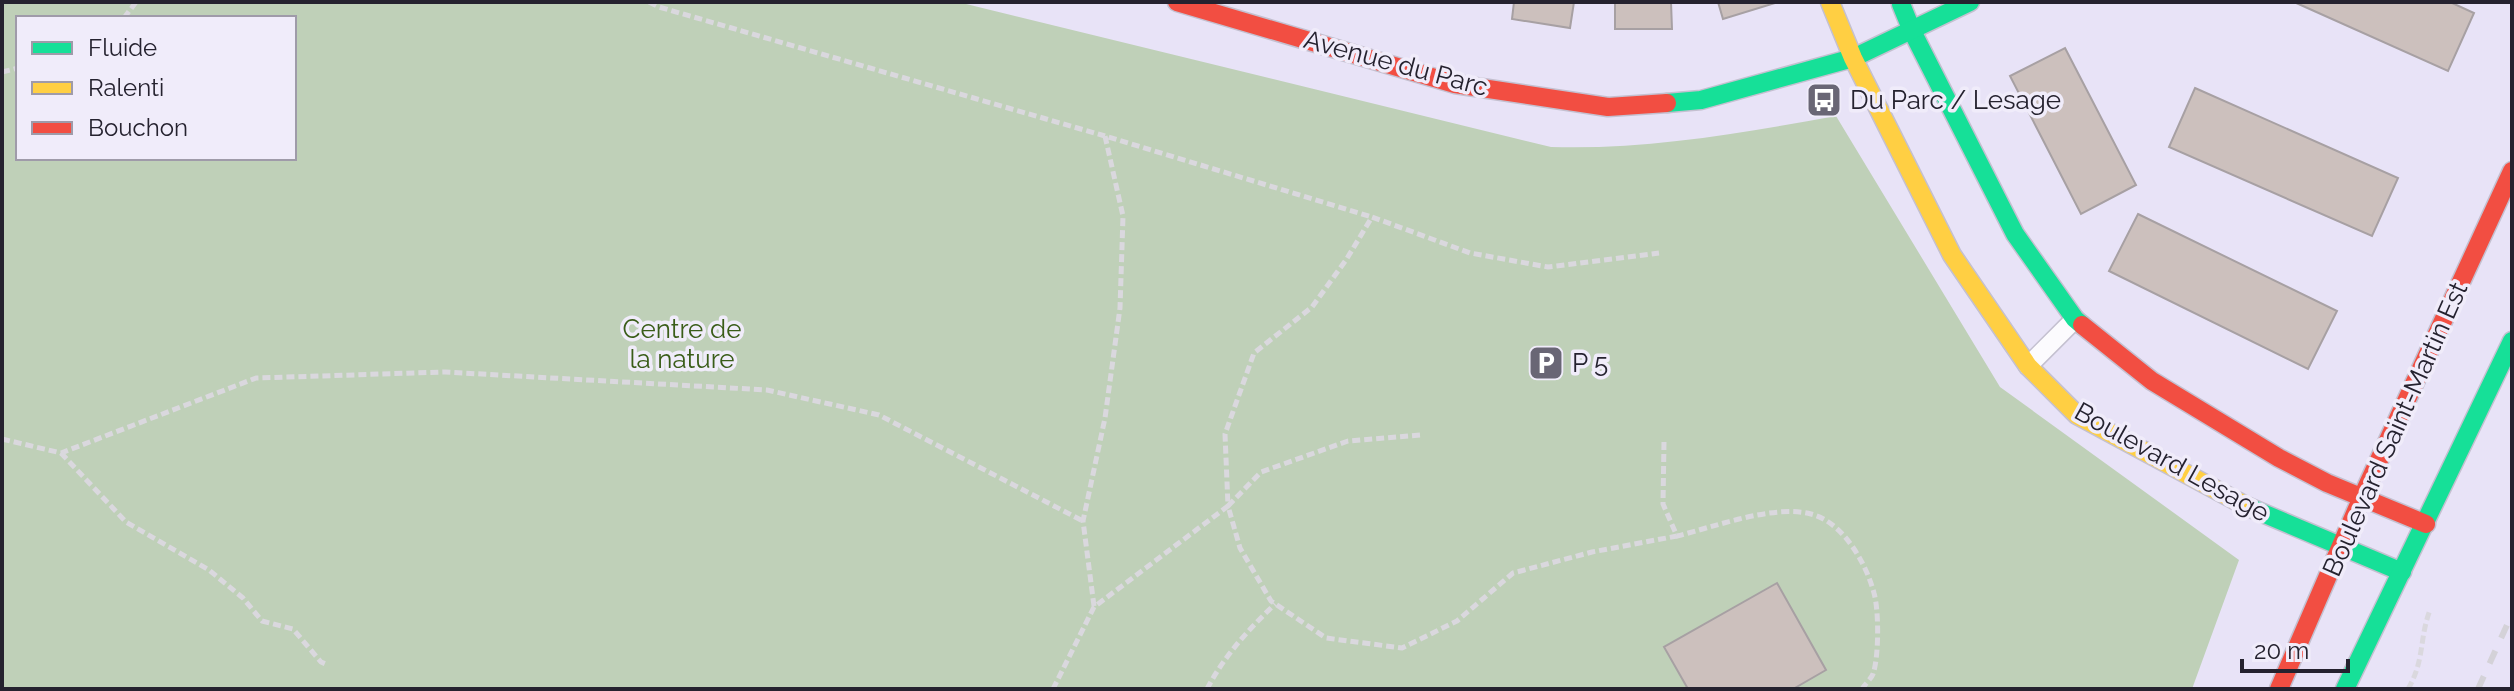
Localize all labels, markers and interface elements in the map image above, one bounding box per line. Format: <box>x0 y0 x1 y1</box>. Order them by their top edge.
legend <box>16 16 296 160</box>
street label: Avenue du Parc <box>1301 24 1491 102</box>
text: Fluide <box>88 33 157 62</box>
text: Ralenti <box>88 73 164 102</box>
bus stop icon: Du Parc / Lesage <box>1805 81 1843 119</box>
place label: Du Parc / Lesage <box>1850 85 2061 115</box>
text: Bouchon <box>88 113 188 142</box>
street label: Boulevard Saint-Martin Est <box>2316 277 2474 581</box>
park label: Centre de la nature <box>623 314 741 374</box>
parking icon: P 5 <box>1527 344 1565 382</box>
place label: P 5 <box>1572 348 1608 378</box>
street label: Boulevard Lesage <box>2070 396 2274 528</box>
scale bar <box>2242 623 2348 673</box>
text: 20 m <box>2254 636 2309 665</box>

